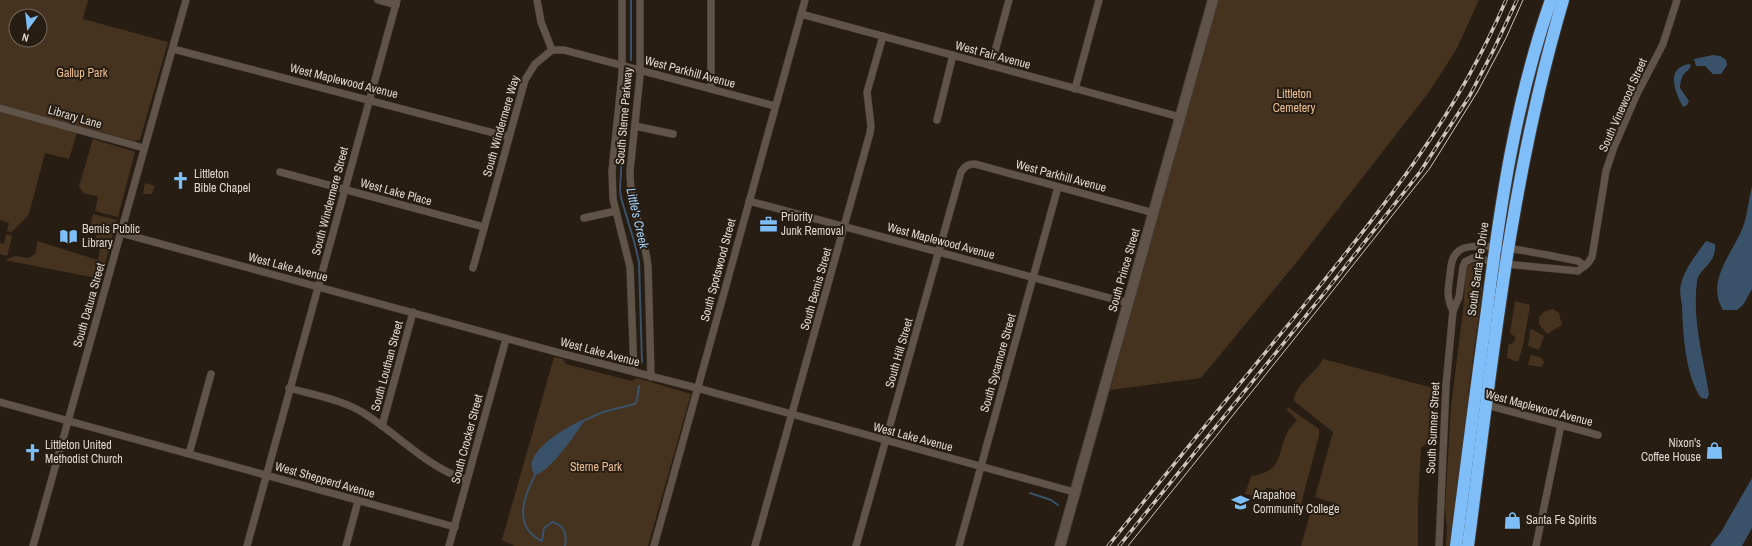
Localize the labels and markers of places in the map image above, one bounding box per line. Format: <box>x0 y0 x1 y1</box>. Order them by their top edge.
place label: Littleton Bible Chapel <box>194 166 250 196</box>
church icon: Littleton Bible Chapel <box>171 171 191 191</box>
place label: Priority Junk Removal <box>781 209 843 239</box>
office icon: Priority Junk Removal <box>758 214 778 234</box>
place label: Bemis Public Library <box>82 221 140 251</box>
library icon: Bemis Public Library <box>59 226 79 246</box>
place label: Nixon's Coffee House <box>1641 435 1701 465</box>
place label: Littleton United Methodist Church <box>45 437 123 467</box>
shop icon: Nixon's Coffee House <box>1704 440 1724 460</box>
church icon: Littleton United Methodist Church <box>22 442 42 462</box>
place label: Arapahoe Community College <box>1252 487 1339 517</box>
school or university icon: Arapahoe Community College <box>1230 492 1250 512</box>
shop icon: Santa Fe Spirits <box>1503 510 1523 530</box>
place label: Santa Fe Spirits <box>1526 512 1597 528</box>

